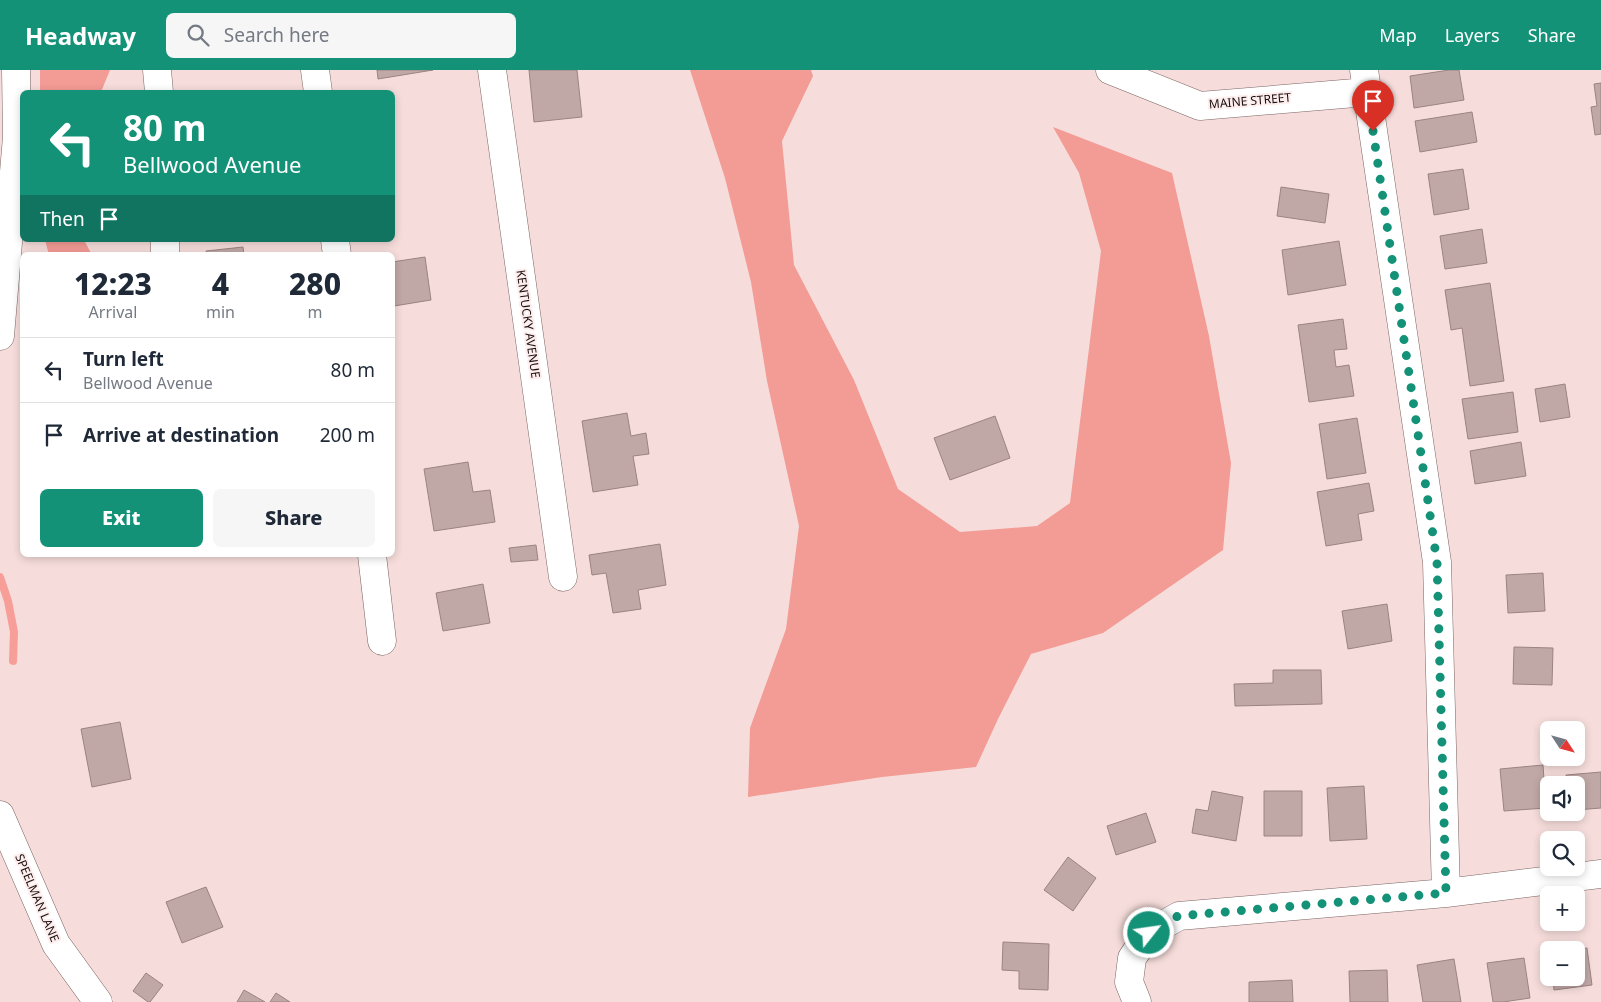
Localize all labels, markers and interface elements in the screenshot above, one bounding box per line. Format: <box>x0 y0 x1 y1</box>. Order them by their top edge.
search box <box>166 13 516 58</box>
text: Headway <box>25 19 136 52</box>
icon: search <box>184 21 212 49</box>
text: Search here <box>224 22 330 48</box>
text: Map <box>1379 23 1417 47</box>
text: Layers <box>1445 23 1500 47</box>
text: Share <box>1528 23 1576 47</box>
pin <box>1352 80 1394 131</box>
icon: arrive <box>1359 87 1387 115</box>
street label: MAINE STREET <box>1208 88 1292 113</box>
text: 80 m <box>123 104 206 151</box>
icon: left <box>40 110 105 175</box>
text: Bellwood Avenue <box>123 149 301 179</box>
icon: arrive <box>95 205 123 233</box>
text: Then <box>40 206 85 232</box>
text: 12:23 <box>74 263 152 304</box>
text: 4 <box>212 263 229 304</box>
text: 280 <box>289 263 341 304</box>
street label: KENTUCKY AVENUE <box>512 269 545 379</box>
text: Arrival <box>89 301 137 323</box>
text: min <box>206 301 235 323</box>
text: m <box>307 301 322 323</box>
text: Turn left <box>83 346 164 372</box>
icon: left <box>40 356 68 384</box>
text: 80 m <box>331 357 375 383</box>
text: Bellwood Avenue <box>83 372 213 394</box>
icon: arrive <box>40 421 68 449</box>
text: Arrive at destination <box>83 422 279 448</box>
text: 200 m <box>320 422 375 448</box>
button: Exit <box>40 489 203 547</box>
button: Share <box>213 489 375 547</box>
north arrow <box>1540 721 1585 766</box>
map controls <box>1540 721 1585 986</box>
button: sound <box>1540 776 1585 821</box>
button: search <box>1540 831 1585 876</box>
street label: SPEELMAN LANE <box>11 851 64 944</box>
button: + <box>1540 886 1585 931</box>
position arrow <box>1122 906 1174 958</box>
button: − <box>1540 941 1585 986</box>

